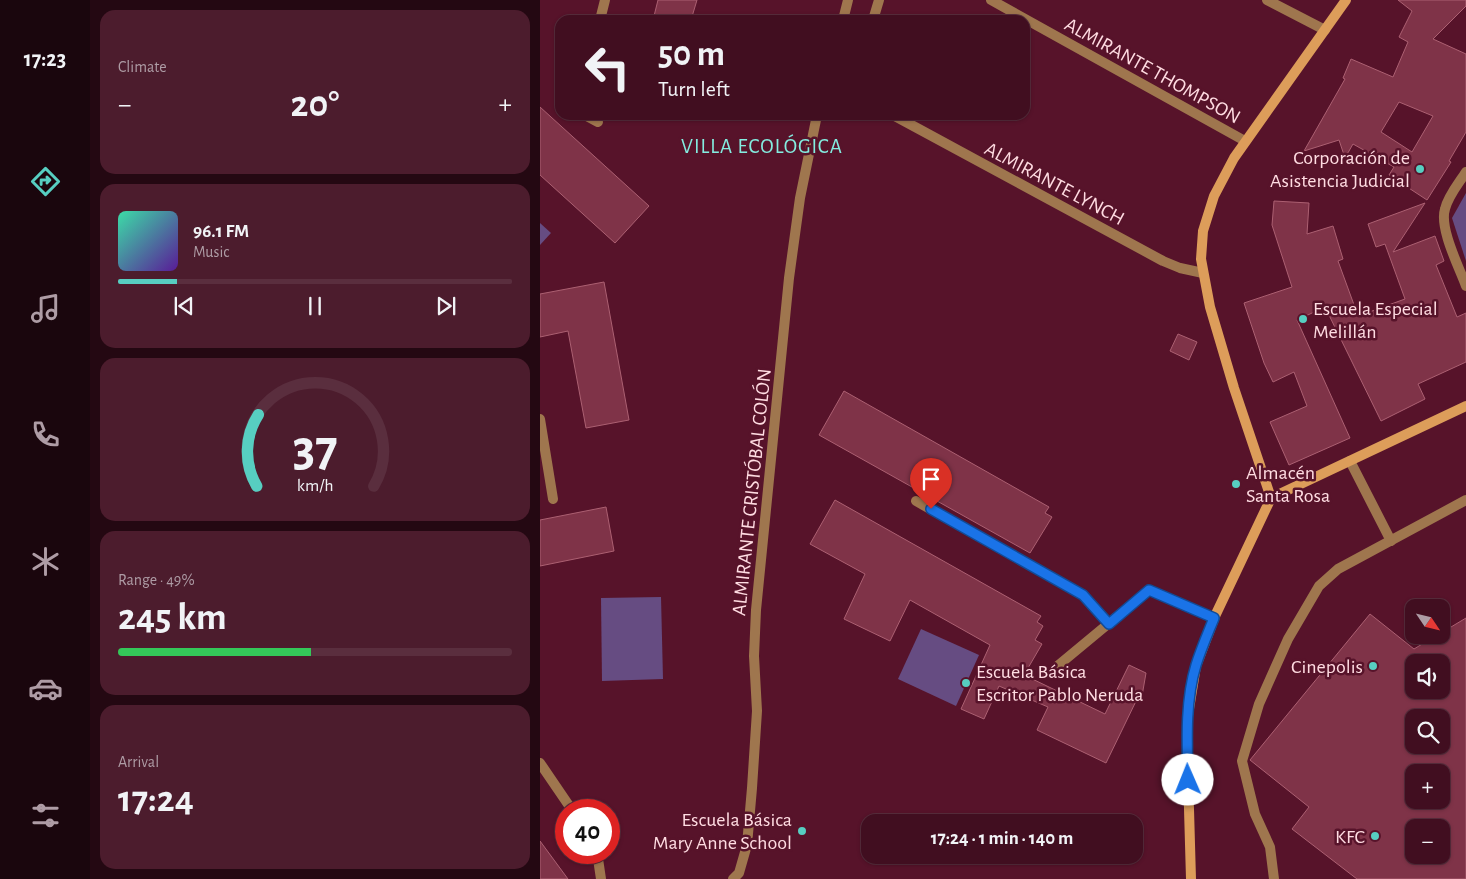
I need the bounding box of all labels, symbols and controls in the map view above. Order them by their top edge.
street label: ALMIRANTE THOMPSON [1061,14,1244,128]
icon: left [575,35,640,100]
text: 50 m [658,37,725,72]
text: 17:23 [24,48,66,70]
text: Climate [118,59,167,75]
text: Turn left [658,78,730,100]
text: 20° [291,86,339,124]
text: − [118,91,131,119]
text: + [499,91,512,119]
district label: VILLA ECOLÓGICA [681,134,843,157]
street label: ALMIRANTE LYNCH [981,139,1128,229]
place label: Corporación de Asistencia Judicial [1270,148,1410,191]
marker: Corporación de Asistencia Judicial [1414,163,1426,175]
icon: directions [28,164,63,199]
text: 96.1 FM [193,222,249,241]
text: Music [193,244,229,260]
icon: music [28,291,63,326]
icon: previous [170,292,198,320]
icon: pause [301,292,329,320]
icon: next [432,292,460,320]
place label: Escuela Especial Melillán [1313,299,1438,342]
marker: Escuela Especial Melillán [1297,313,1309,325]
street label: ALMIRANTE CRISTÓBAL COLÓN [728,367,775,617]
icon: phone [28,417,63,452]
text: 37 [293,423,337,475]
pin [910,458,952,509]
place label: Almacén Santa Rosa [1246,463,1330,506]
icon: arrive [917,465,945,493]
text: km/h [297,477,333,495]
marker: Almacén Santa Rosa [1230,478,1242,490]
icon: climate [28,544,63,579]
text: Range · 49% [118,572,195,588]
text: 245 km [118,599,227,637]
north arrow [1405,599,1450,644]
map controls [1405,599,1450,864]
button: sound [1405,654,1450,699]
place label: Cinepolis [1291,657,1363,677]
marker: Cinepolis [1367,660,1379,672]
place label: Escuela Básica Escritor Pablo Neruda [976,662,1144,705]
icon: car [28,671,63,706]
marker: Escuela Básica Escritor Pablo Neruda [960,677,972,689]
button: search [1405,709,1450,754]
position arrow [1161,753,1213,805]
text: Arrival [118,754,159,770]
button: + [1405,764,1450,809]
text: 17:24 [118,781,194,819]
icon: filters [28,798,63,833]
speed limit sign: 40 [555,799,620,864]
place label: Escuela Básica Mary Anne School [653,810,792,853]
button: − [1405,819,1450,864]
marker: Escuela Básica Mary Anne School [796,825,808,837]
place label: KFC [1335,827,1365,847]
text: 17:24 · 1 min · 140 m [931,829,1073,848]
marker: KFC [1369,830,1381,842]

